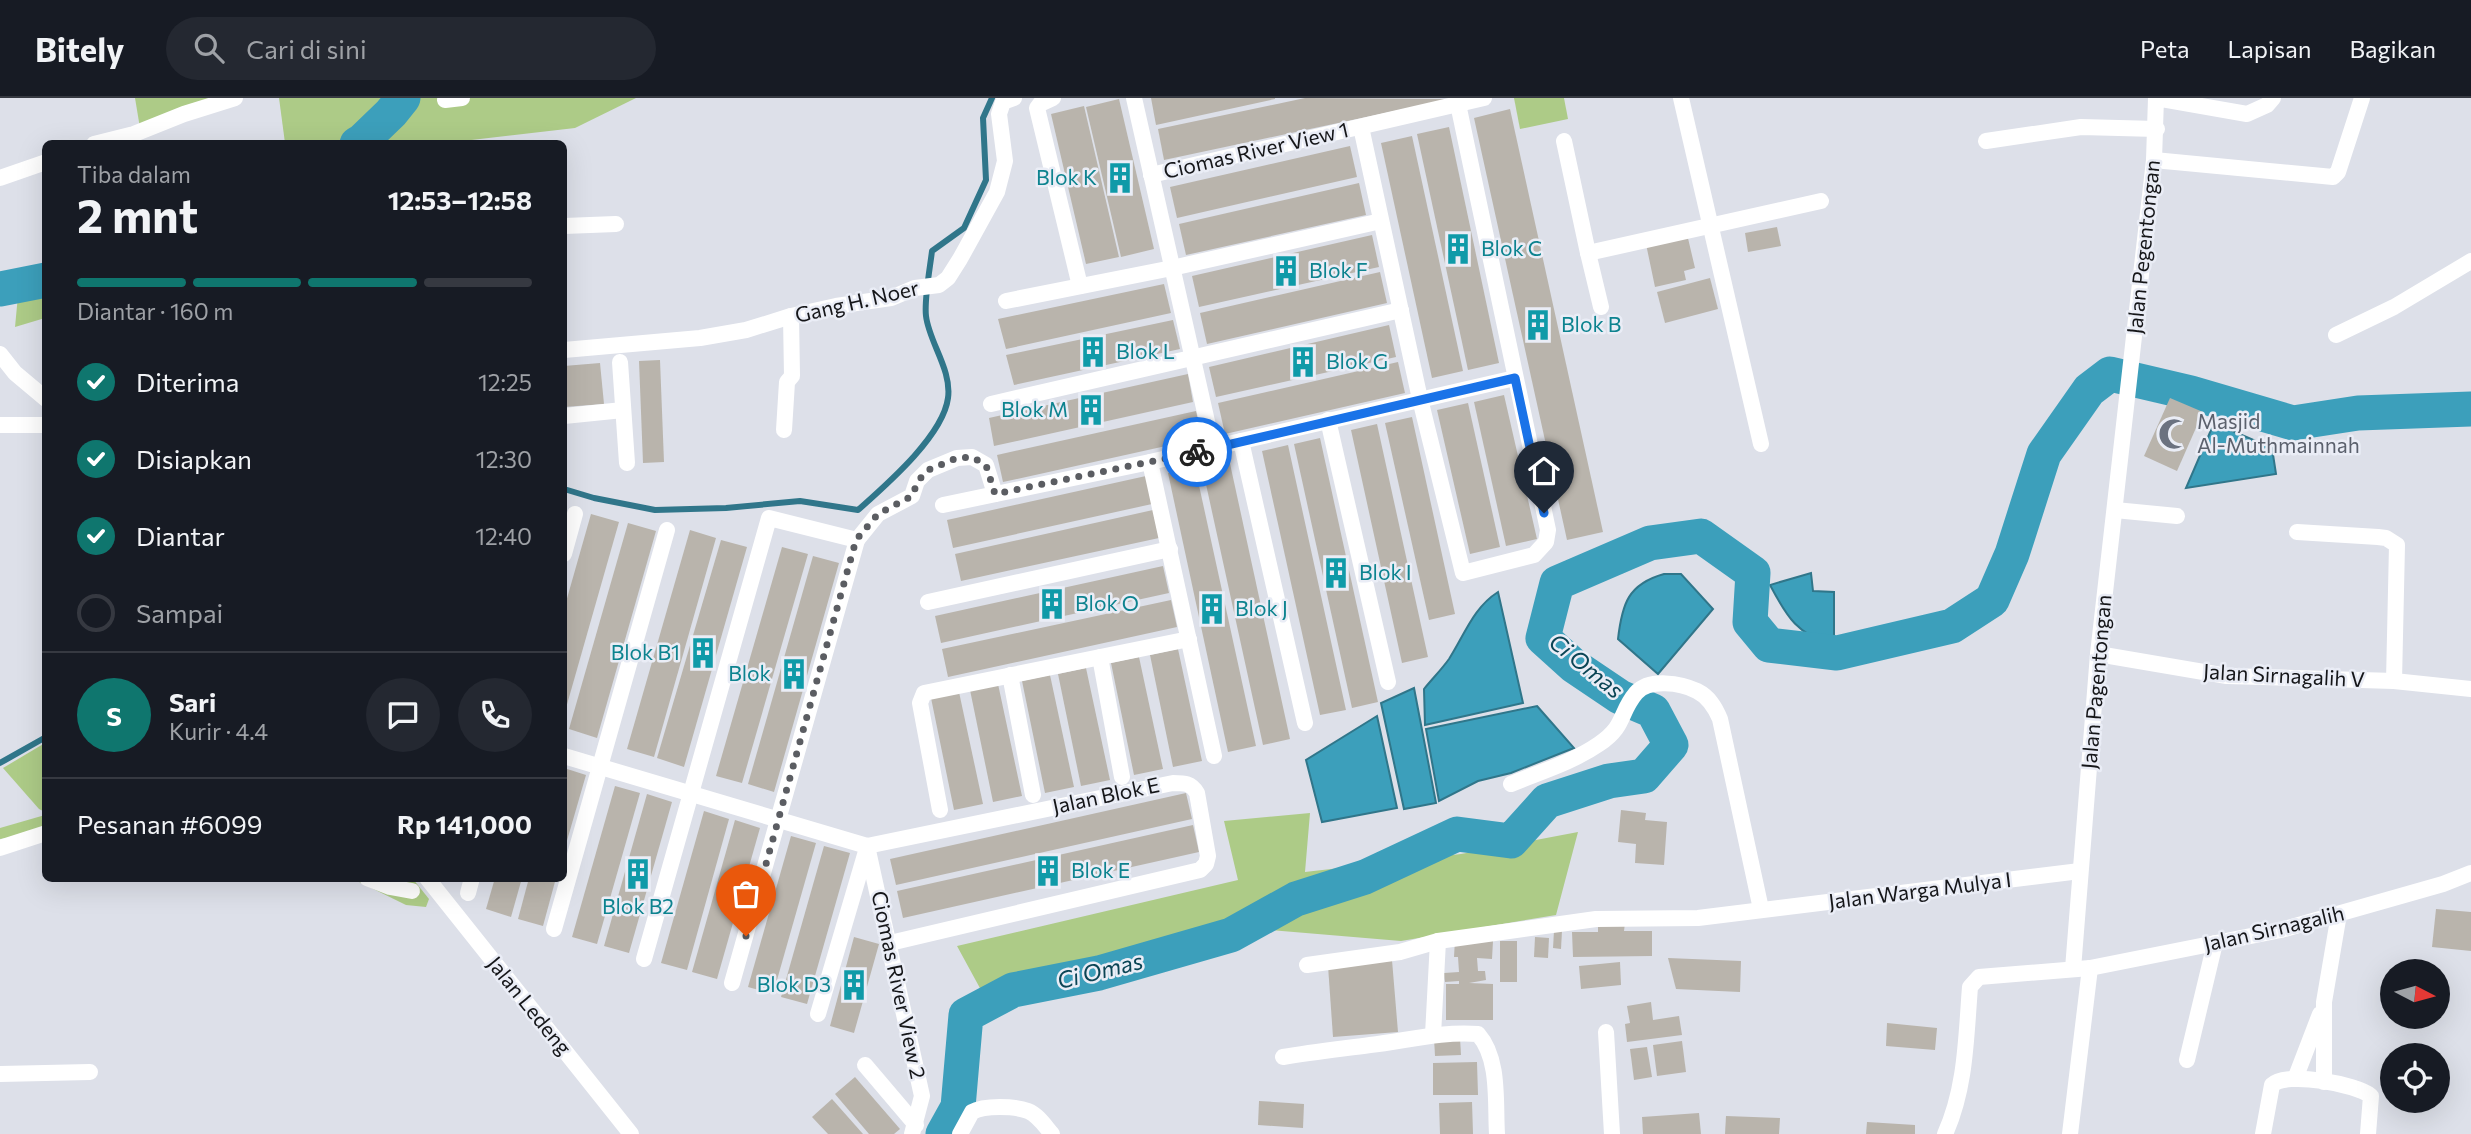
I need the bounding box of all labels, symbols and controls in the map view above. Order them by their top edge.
search box [166,17,656,80]
text: Bitely [35,28,124,69]
icon: search [190,29,228,67]
text: Cari di sini [246,33,367,64]
text: Peta [2140,34,2190,63]
text: Lapisan [2228,34,2311,63]
text: Bagikan [2349,34,2436,63]
street label: Ciomas River View 1 [1161,116,1351,183]
street label: Jalan Pegentongan [2121,159,2164,335]
text: Tiba dalam [77,160,191,188]
building icon: Blok K [1103,161,1137,195]
place label: Blok K [1036,164,1097,189]
text: 12:53–12:58 [388,184,532,215]
text: 2 mnt [77,186,198,242]
building icon: Blok C [1441,232,1475,266]
place label: Blok C [1481,235,1542,260]
building icon: Blok F [1269,254,1303,288]
place label: Blok F [1309,257,1368,282]
street label: Gang H. Noer [792,274,921,327]
text: Diantar · 160 m [77,297,233,325]
building icon: Blok B [1521,308,1555,342]
place label: Blok B [1561,311,1621,336]
building icon: Blok L [1076,335,1110,369]
place label: Blok L [1116,338,1175,363]
building icon: Blok G [1286,345,1320,379]
place label: Blok G [1326,348,1388,373]
icon: check [77,363,115,401]
text: Diterima [136,366,239,397]
text: 12:25 [478,368,532,396]
building icon: Blok M [1074,393,1108,427]
place label: Blok M [1001,396,1068,421]
place label: Masjid Al-Muthmainnah [2197,408,2360,457]
courier [1162,417,1232,487]
mosque icon: Masjid Al-Muthmainnah [2157,417,2191,451]
icon: bike [1178,433,1216,471]
icon: check [77,440,115,478]
pin [1514,441,1574,513]
text: Disiapkan [136,443,252,474]
text: 12:30 [476,445,532,473]
icon: home [1525,452,1563,490]
icon: check [77,517,115,555]
text: Diantar [136,520,225,551]
text: 12:40 [475,522,532,550]
building icon: Blok I [1319,556,1353,590]
place label: Blok I [1359,559,1412,584]
building icon: Blok O [1035,587,1069,621]
place label: Blok O [1075,590,1139,615]
building icon: Blok J [1195,592,1229,626]
street label: Jalan Pagentongan [2075,594,2116,770]
place label: Blok J [1235,595,1288,620]
text: Sampai [136,597,223,628]
water label: Ci Omas [1544,627,1629,704]
building icon: Blok B1 [686,636,720,670]
place label: Blok B1 [611,639,680,664]
building icon: Blok [777,657,811,691]
street label: Jalan Sirnagalih V [2203,658,2366,691]
place label: Blok [728,660,771,685]
button: chat [366,678,440,752]
button: phone [458,678,532,752]
text: Sari [169,686,216,717]
text: S [106,700,122,731]
text: Kurir · 4.4 [169,717,268,745]
street label: Jalan Blok E [1050,771,1161,818]
text: Pesanan #6099 [77,808,262,839]
text: Rp 141,000 [397,808,532,839]
building icon: Blok E [1031,854,1065,888]
building icon: Blok B2 [621,857,655,891]
place label: Blok E [1071,857,1130,882]
pin [716,864,776,936]
street label: Jalan Warga Mulya I [1827,866,2013,913]
icon: bag [727,875,765,913]
street label: Ciomas River View 2 [867,888,932,1081]
place label: Blok B2 [602,893,674,918]
street label: Jalan Sirnagalih [2201,899,2346,956]
water label: Ci Omas [1054,946,1146,994]
street label: Jalan Ledeng [483,951,577,1059]
north arrow [2380,959,2450,1029]
map controls [2380,959,2450,1113]
building icon: Blok D3 [837,968,871,1002]
place label: Blok D3 [757,971,831,996]
button: locate [2380,1043,2450,1113]

